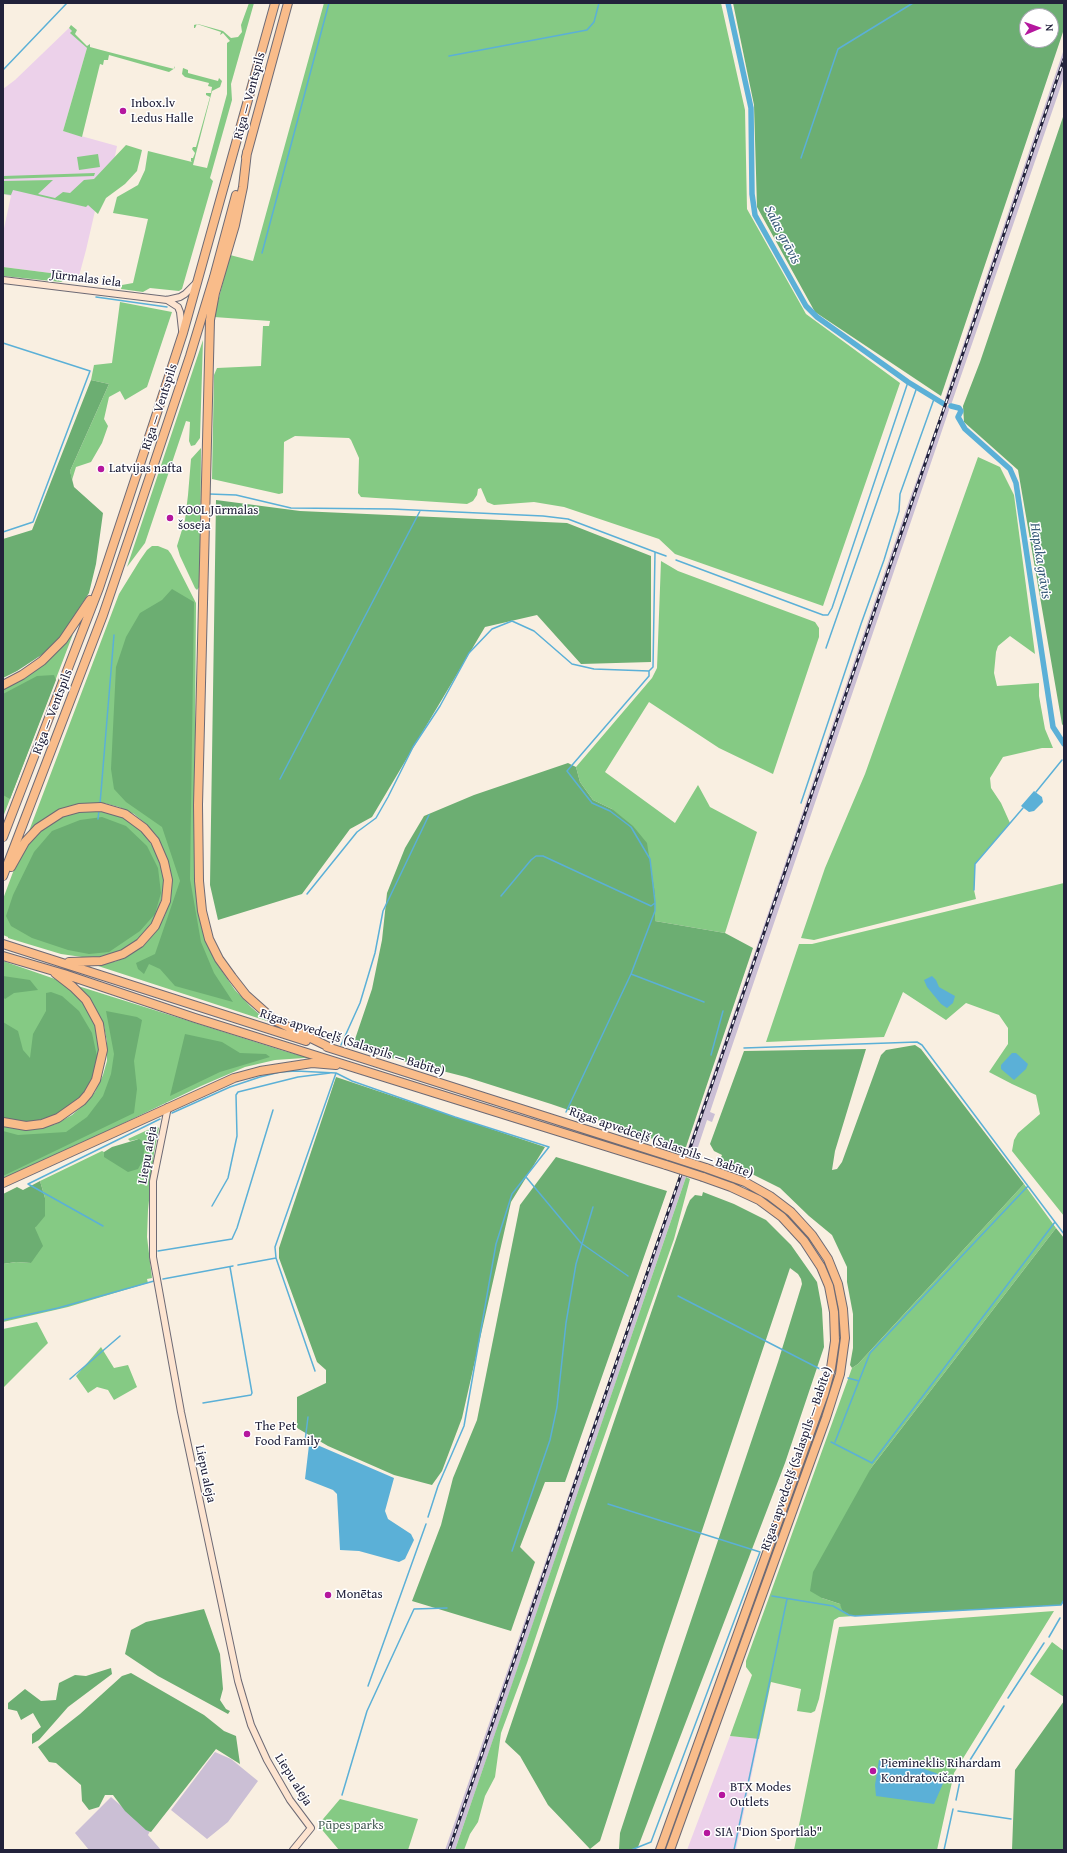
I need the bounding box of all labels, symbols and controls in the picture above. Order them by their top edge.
north arrow [1019,8,1059,48]
text: N [1042,24,1058,32]
street label: Rīga — Ventspils [231,51,269,141]
place label: Inbox.lv Ledus Halle [131,96,194,127]
marker: Inbox.lv Ledus Halle [118,106,128,116]
water label: Salas grāvis [760,203,804,267]
street label: Jūrmalas iela [50,267,122,291]
street label: Rīga — Ventspils [139,362,181,452]
place label: Latvijas nafta [109,461,182,477]
marker: Latvijas nafta [96,464,106,474]
place label: KOOL Jūrmalas šoseja [178,503,259,534]
marker: KOOL Jūrmalas šoseja [165,513,175,523]
water label: Hapaka grāvis [1026,522,1054,600]
street label: Rīga — Ventspils [30,667,76,757]
street label: Rīgas apvedceļš (Salaspils — Babīte) [258,1006,446,1080]
street label: Rīgas apvedceļš (Salaspils — Babīte) [567,1104,755,1182]
street label: Liepu aleja [135,1125,161,1185]
street label: Rīgas apvedceļš (Salaspils — Babīte) [758,1365,836,1553]
place label: The Pet Food Family [255,1419,320,1450]
marker: The Pet Food Family [242,1429,252,1439]
street label: Liepu aleja [191,1444,219,1504]
place label: Monētas [336,1587,383,1603]
marker: Monētas [323,1590,333,1600]
street label: Liepu aleja [271,1751,315,1809]
place label: Piemineklis Rihardam Kondratovičam [881,1756,1001,1787]
marker: Piemineklis Rihardam Kondratovičam [868,1766,878,1776]
place label: BTX Modes Outlets [730,1780,791,1811]
marker: BTX Modes Outlets [717,1790,727,1800]
park label: Pūpes parks [318,1818,384,1834]
place label: SIA "Dion Sportlab" [715,1825,822,1841]
marker: SIA "Dion Sportlab" [702,1828,712,1838]

